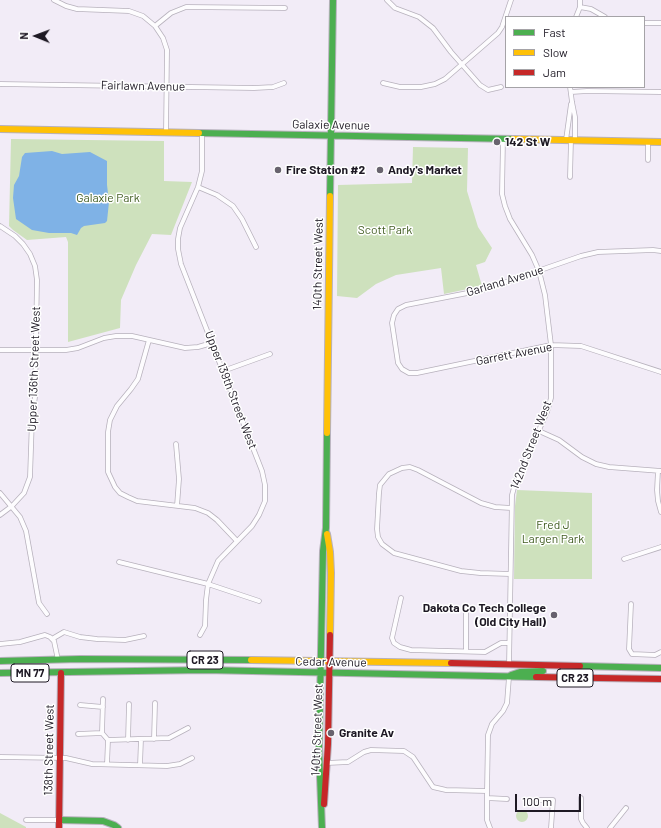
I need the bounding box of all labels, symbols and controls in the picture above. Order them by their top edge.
north arrow [16,16,56,56]
legend [505,16,645,88]
text: Fast [543,25,566,39]
text: N [17,32,30,40]
text: Slow [543,45,568,59]
text: Jam [543,65,566,79]
street label: Fairlawn Avenue [101,78,185,94]
street label: Galaxie Avenue [292,117,370,133]
place label: 142 St W [505,135,550,149]
marker: 142 St W [492,137,502,147]
place label: Fire Station #2 [286,163,365,177]
place label: Andy's Market [388,163,462,177]
marker: Fire Station #2 [273,165,283,175]
marker: Andy's Market [375,165,385,175]
park label: Galaxie Park [76,191,140,205]
street label: 140th Street West [310,218,326,310]
park label: Scott Park [358,223,412,237]
street label: Garland Avenue [465,262,545,300]
street label: Upper 136th Street West [25,306,43,432]
street label: Upper 139th Street West [202,329,260,451]
street label: Garrett Avenue [475,340,553,368]
street label: 142nd Street West [507,398,555,492]
park label: Fred J Largen Park [522,518,584,546]
place label: Dakota Co Tech College (Old City Hall) [423,601,546,629]
marker: Dakota Co Tech College (Old City Hall) [549,610,559,620]
road number: CR 23 [187,651,223,669]
street label: Cedar Avenue [295,654,367,670]
road number: MN 77 [11,664,49,682]
road number: CR 23 [557,669,593,687]
street label: 140th Street West [308,684,326,776]
street label: 138th Street West [41,704,57,796]
place label: Granite Av [339,726,394,740]
marker: Granite Av [326,728,336,738]
scale bar [517,786,583,812]
text: 100 m [522,794,552,808]

